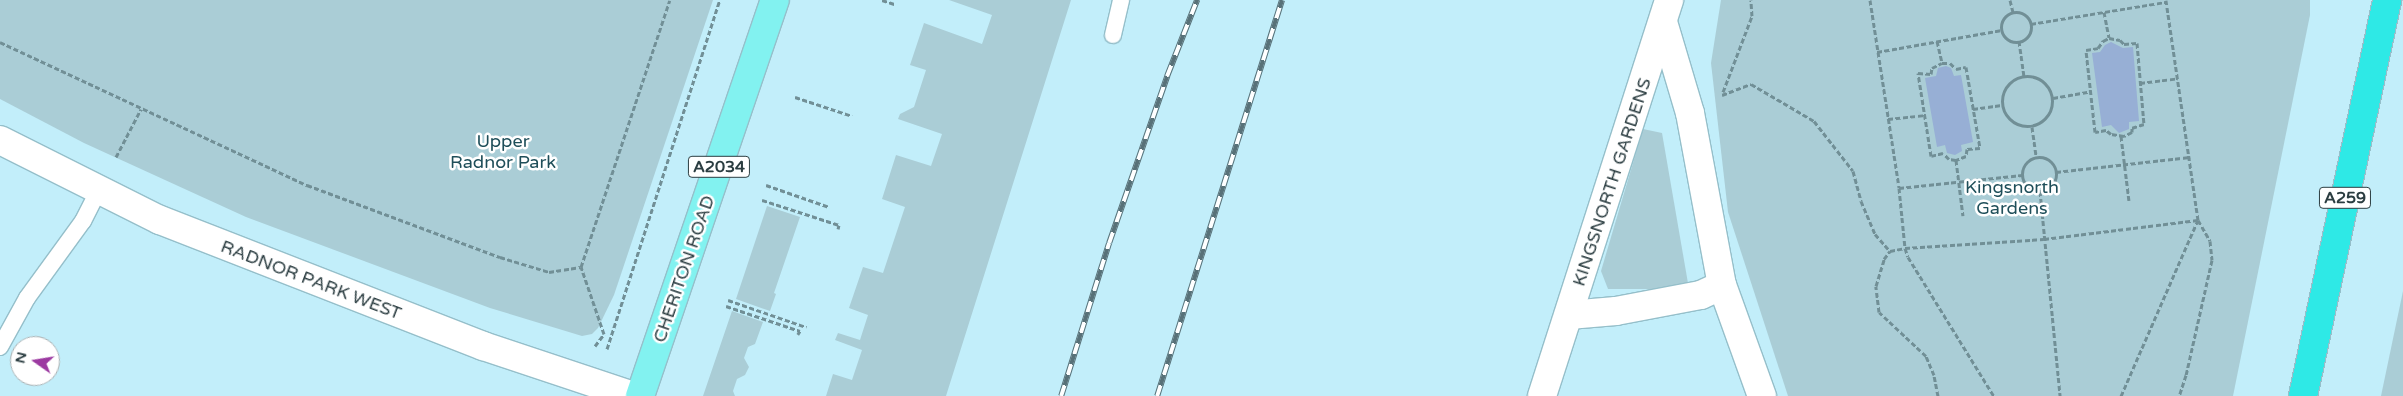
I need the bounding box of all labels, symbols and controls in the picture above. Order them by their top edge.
street label: KINGSNORTH GARDENS [1568,75,1656,289]
park label: Upper Radnor Park [450,131,556,173]
road number: A2034 [688,154,750,180]
park label: Kingsnorth Gardens [1965,177,2059,220]
road number: A259 [2319,184,2371,212]
street label: CHERITON ROAD [649,193,719,345]
street label: RADNOR PARK WEST [218,236,404,324]
north arrow [10,336,60,386]
text: N [11,350,30,365]

